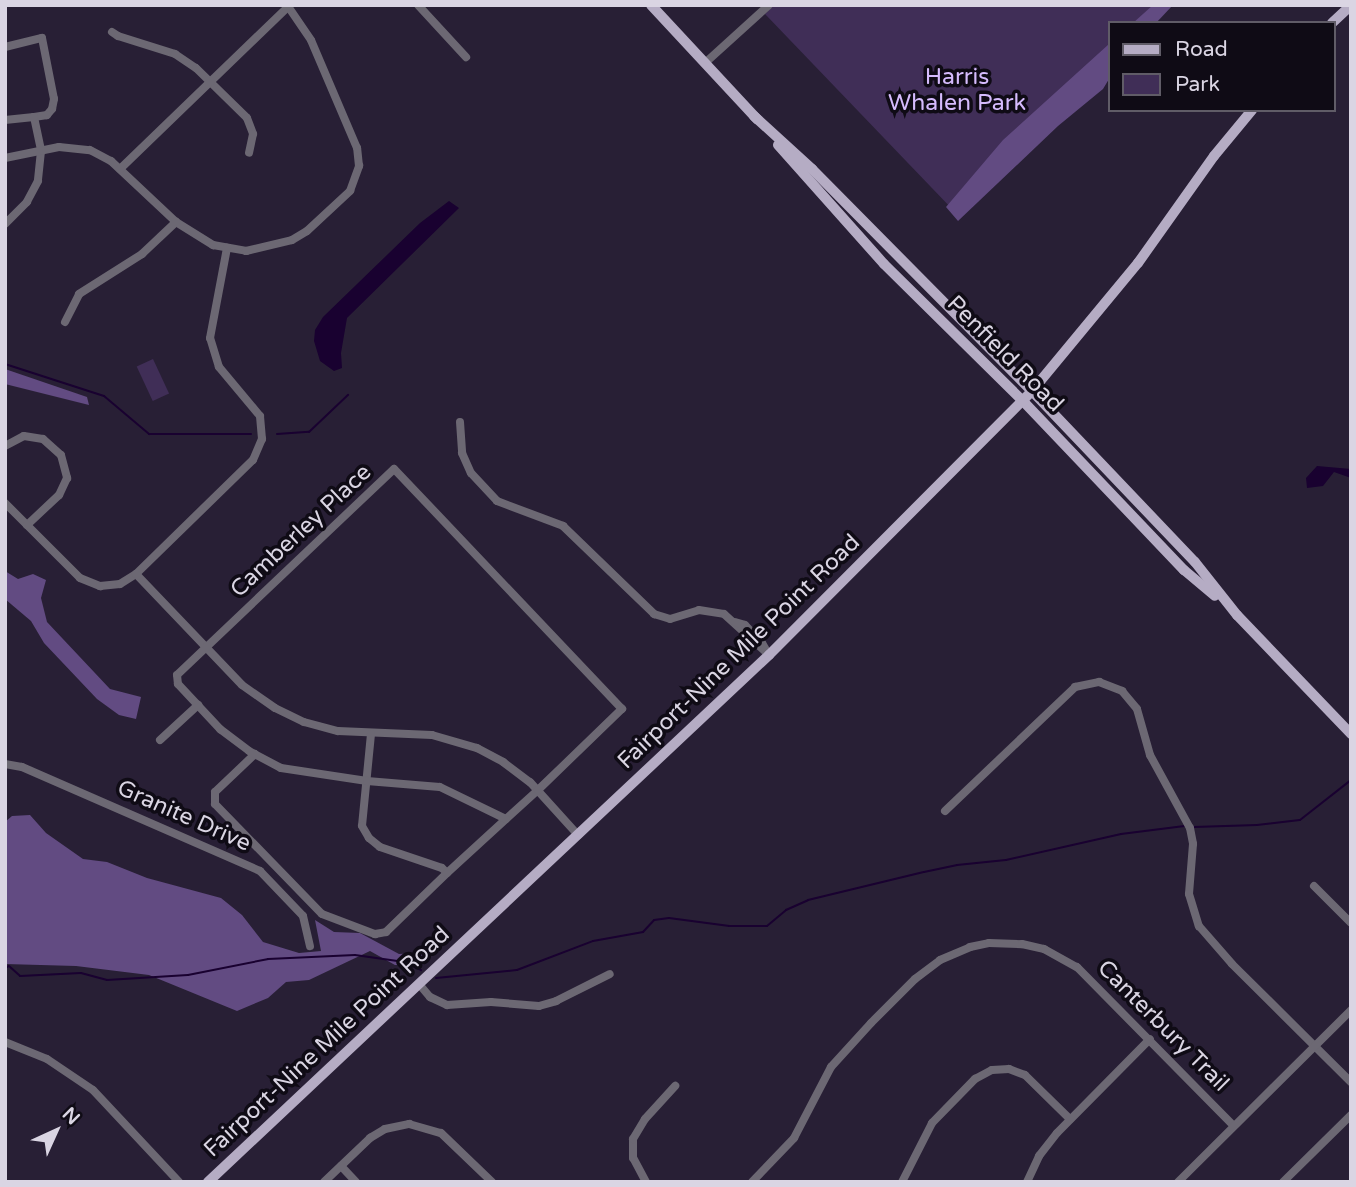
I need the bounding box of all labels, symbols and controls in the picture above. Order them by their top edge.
legend [1108,21,1335,112]
text: Road [1175,37,1228,62]
park label: Harris Whalen Park [888,63,1026,117]
text: Park [1175,72,1220,97]
street label: Penfield Road [941,290,1069,418]
street label: Camberley Place [225,459,377,603]
street label: Fairport-Nine Mile Point Road [612,529,866,775]
street label: Granite Drive [113,774,255,858]
street label: Fairport-Nine Mile Point Road [198,921,456,1163]
street label: Canterbury Trail [1092,955,1234,1097]
north arrow [21,1096,91,1166]
text: N [58,1103,84,1129]

